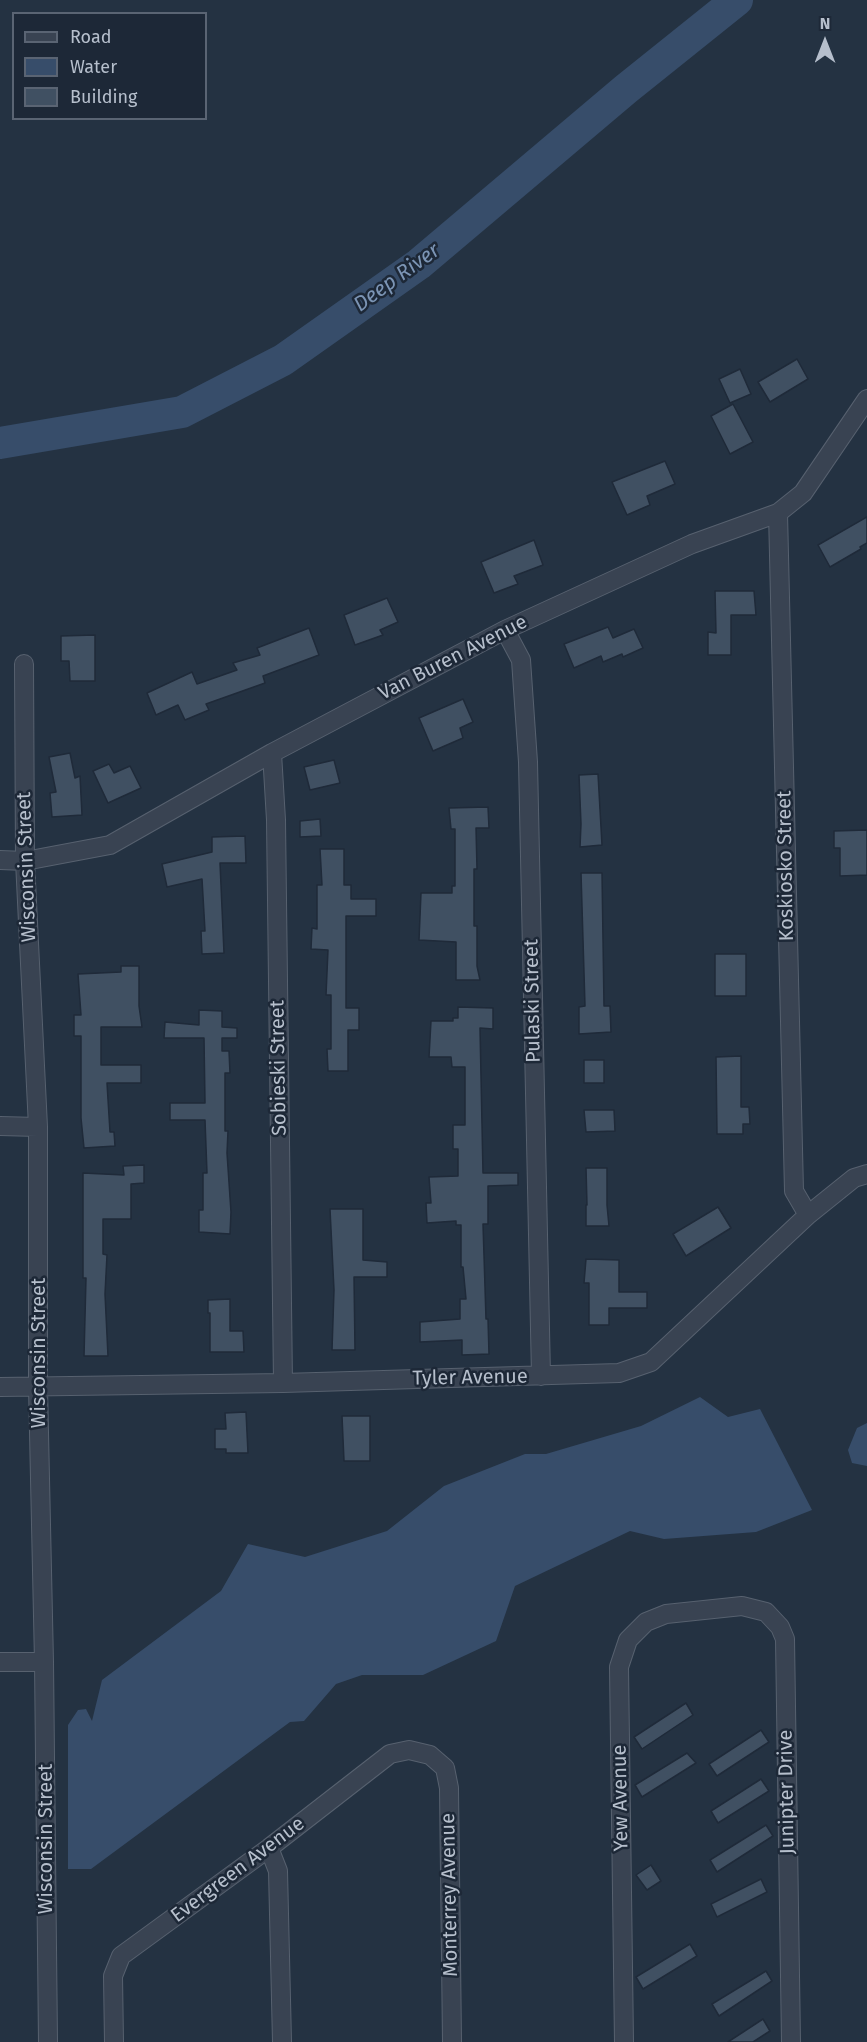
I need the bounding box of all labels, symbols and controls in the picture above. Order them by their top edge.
legend [12,12,207,120]
north arrow [795,12,855,72]
text: N [820,14,830,33]
text: Road [70,26,112,48]
text: Water [70,56,117,78]
text: Building [70,86,137,108]
water label: Deep River [349,238,445,318]
street label: Van Buren Avenue [375,610,531,706]
street label: Koskiosko Street [773,790,799,942]
street label: Wisconsin Street [12,791,42,943]
street label: Pulaski Street [520,939,546,1063]
street label: Sobieski Street [266,1000,292,1136]
street label: Wisconsin Street [27,1278,51,1428]
street label: Tyler Avenue [412,1365,528,1391]
street label: Junipter Drive [774,1729,800,1855]
street label: Yew Avenue [608,1744,634,1852]
street label: Wisconsin Street [34,1764,58,1914]
street label: Evergreen Avenue [166,1812,310,1928]
street label: Monterrey Avenue [437,1813,463,1977]

